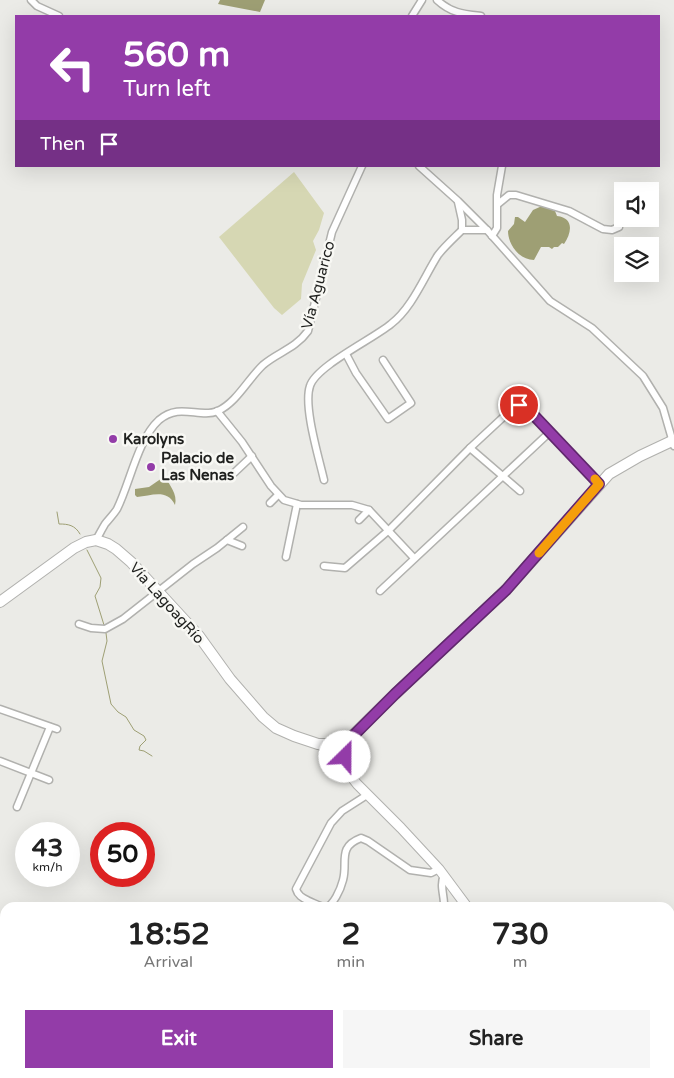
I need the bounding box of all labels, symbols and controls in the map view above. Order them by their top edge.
text: 560 m [123,34,230,76]
icon: left [40,35,105,100]
text: Turn left [123,76,211,102]
icon: arrive [95,130,123,158]
text: Then [40,133,85,155]
map controls [614,182,659,282]
button: sound [614,182,659,227]
button: layers [614,237,659,282]
street label: Vía Aguarico [298,239,338,331]
pin [498,384,540,426]
icon: arrive [505,391,533,419]
place label: Karolyns [123,430,184,449]
marker: Karolyns [107,433,119,445]
place label: Palacio de Las Nenas [161,449,235,484]
marker: Palacio de Las Nenas [145,461,157,473]
street label: Vía LagoagRío [126,559,208,647]
position arrow [318,730,370,782]
speed limit sign: 50 [90,822,155,887]
text: 43 [32,833,63,863]
text: km/h [32,860,63,874]
text: 18:52 [127,916,210,953]
text: 2 [341,916,360,953]
text: 730 [492,916,548,953]
text: Arrival [144,952,193,972]
text: min [337,952,365,972]
text: m [513,952,527,972]
button: Exit [25,1010,333,1068]
button: Share [343,1010,650,1068]

